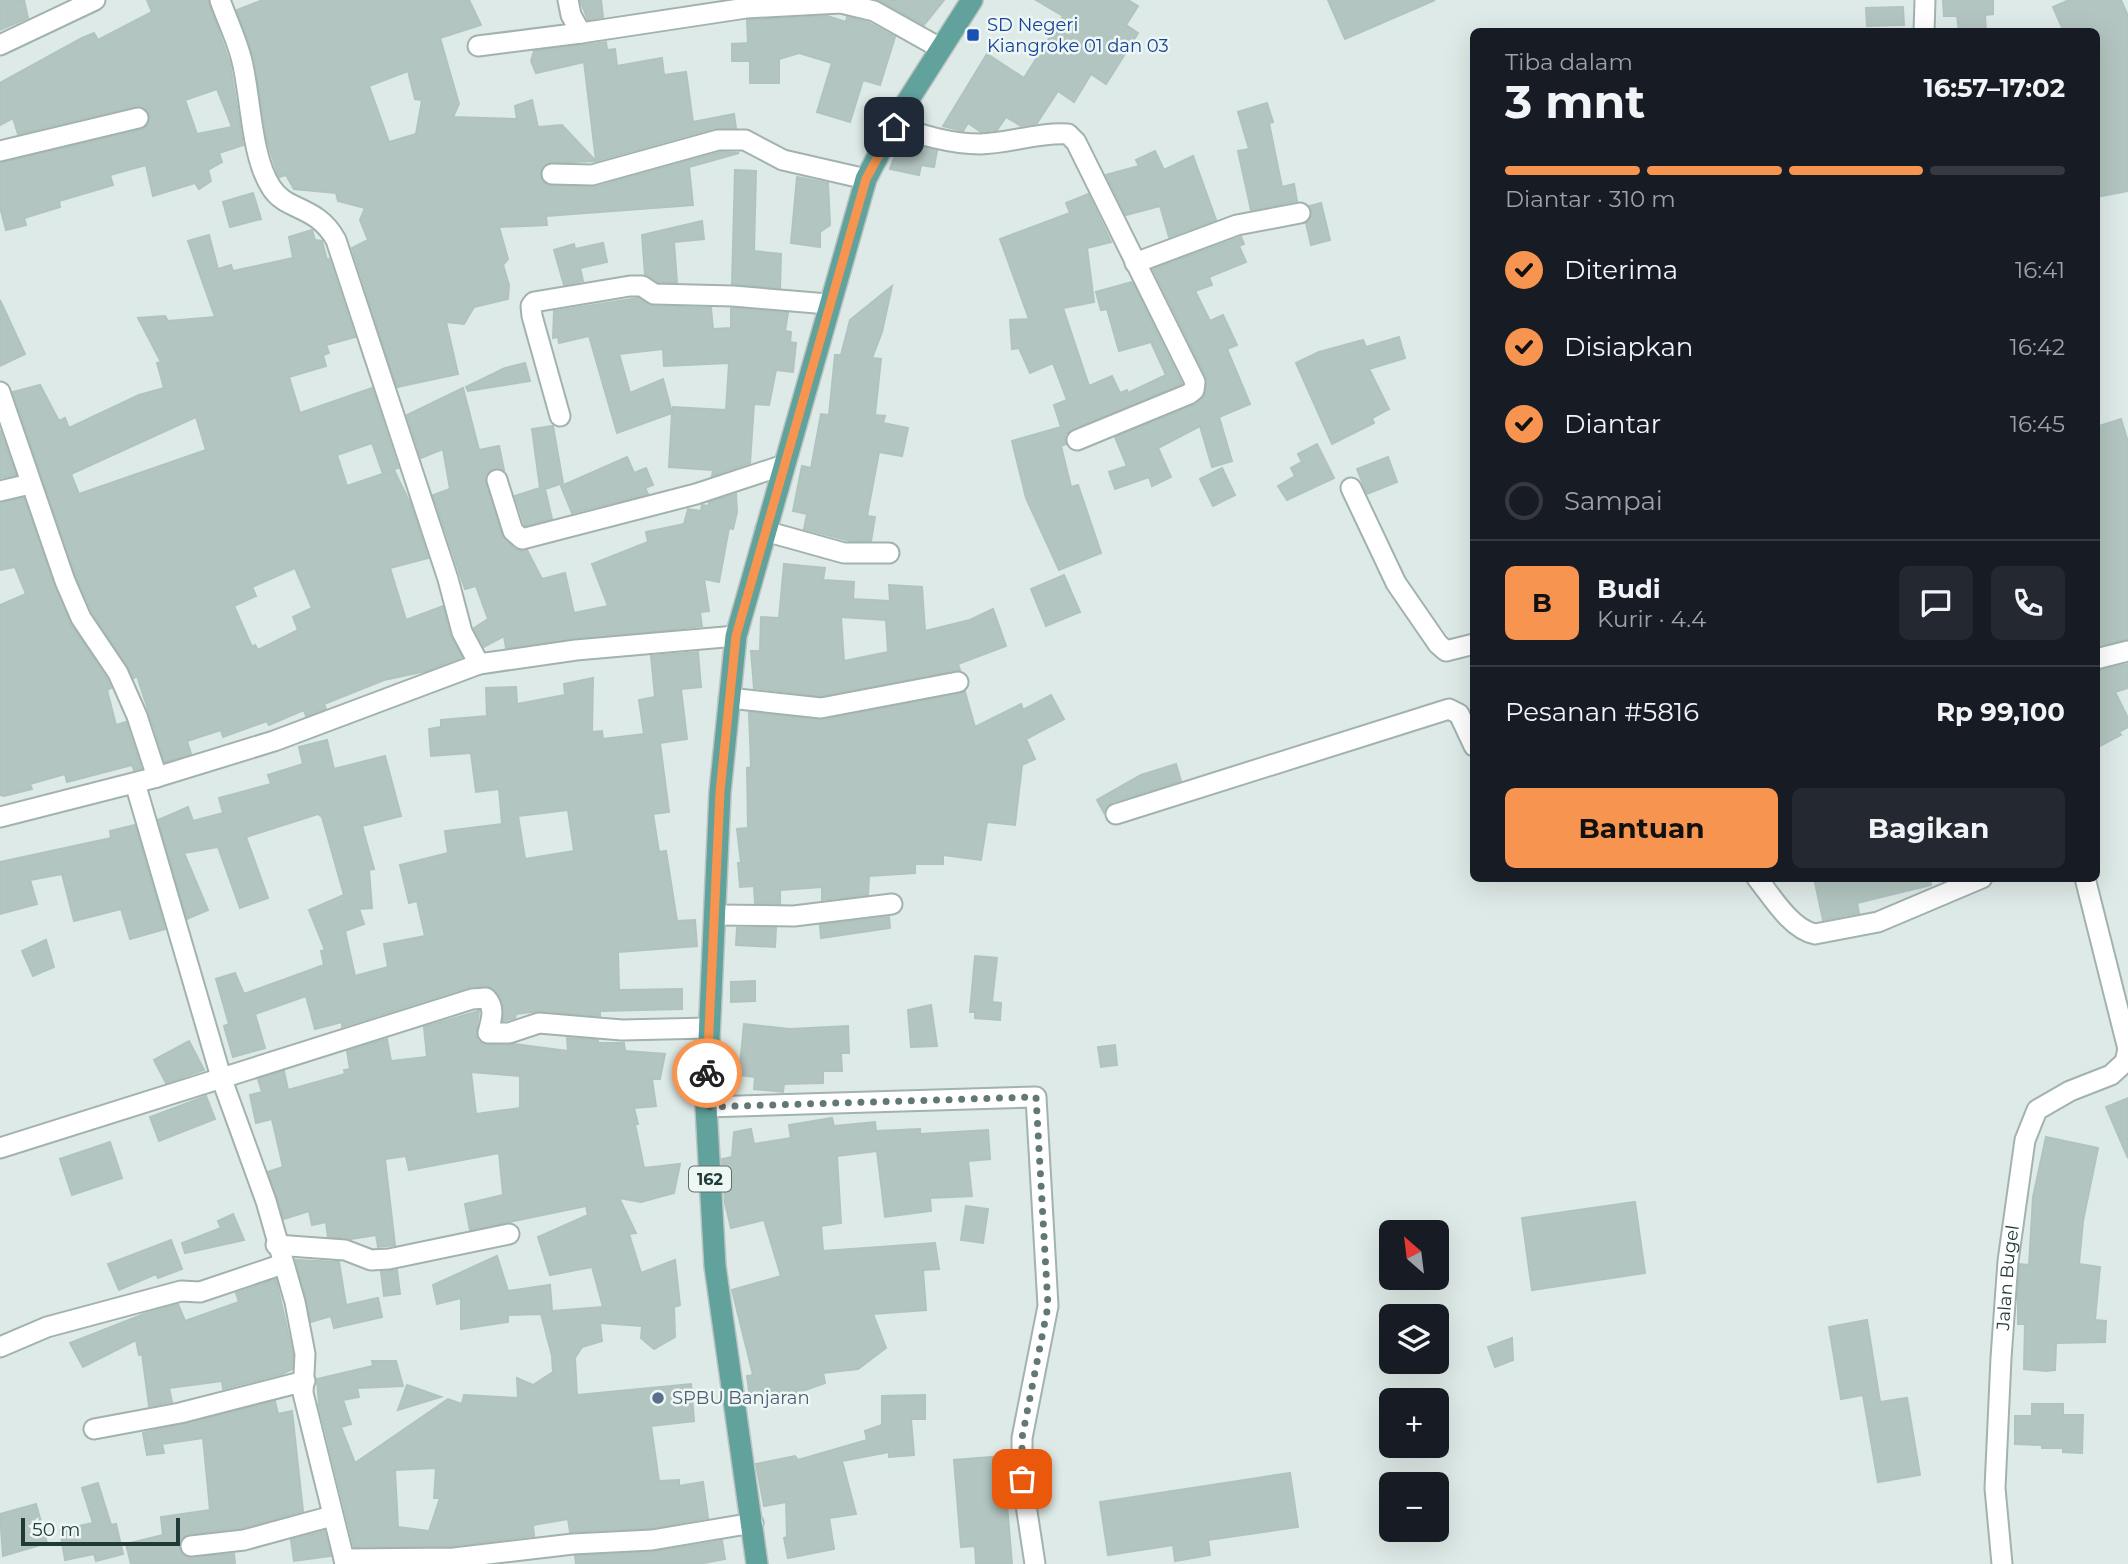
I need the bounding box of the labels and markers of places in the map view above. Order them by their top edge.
place label: SD Negeri Kiangroke 01 dan 03 [987,14,1169,57]
marker: SD Negeri Kiangroke 01 dan 03 [965,27,981,43]
pin [864,97,924,157]
place label: SPBU Banjaran [672,1387,810,1409]
marker: SPBU Banjaran [650,1390,666,1406]
pin [992,1449,1052,1509]

